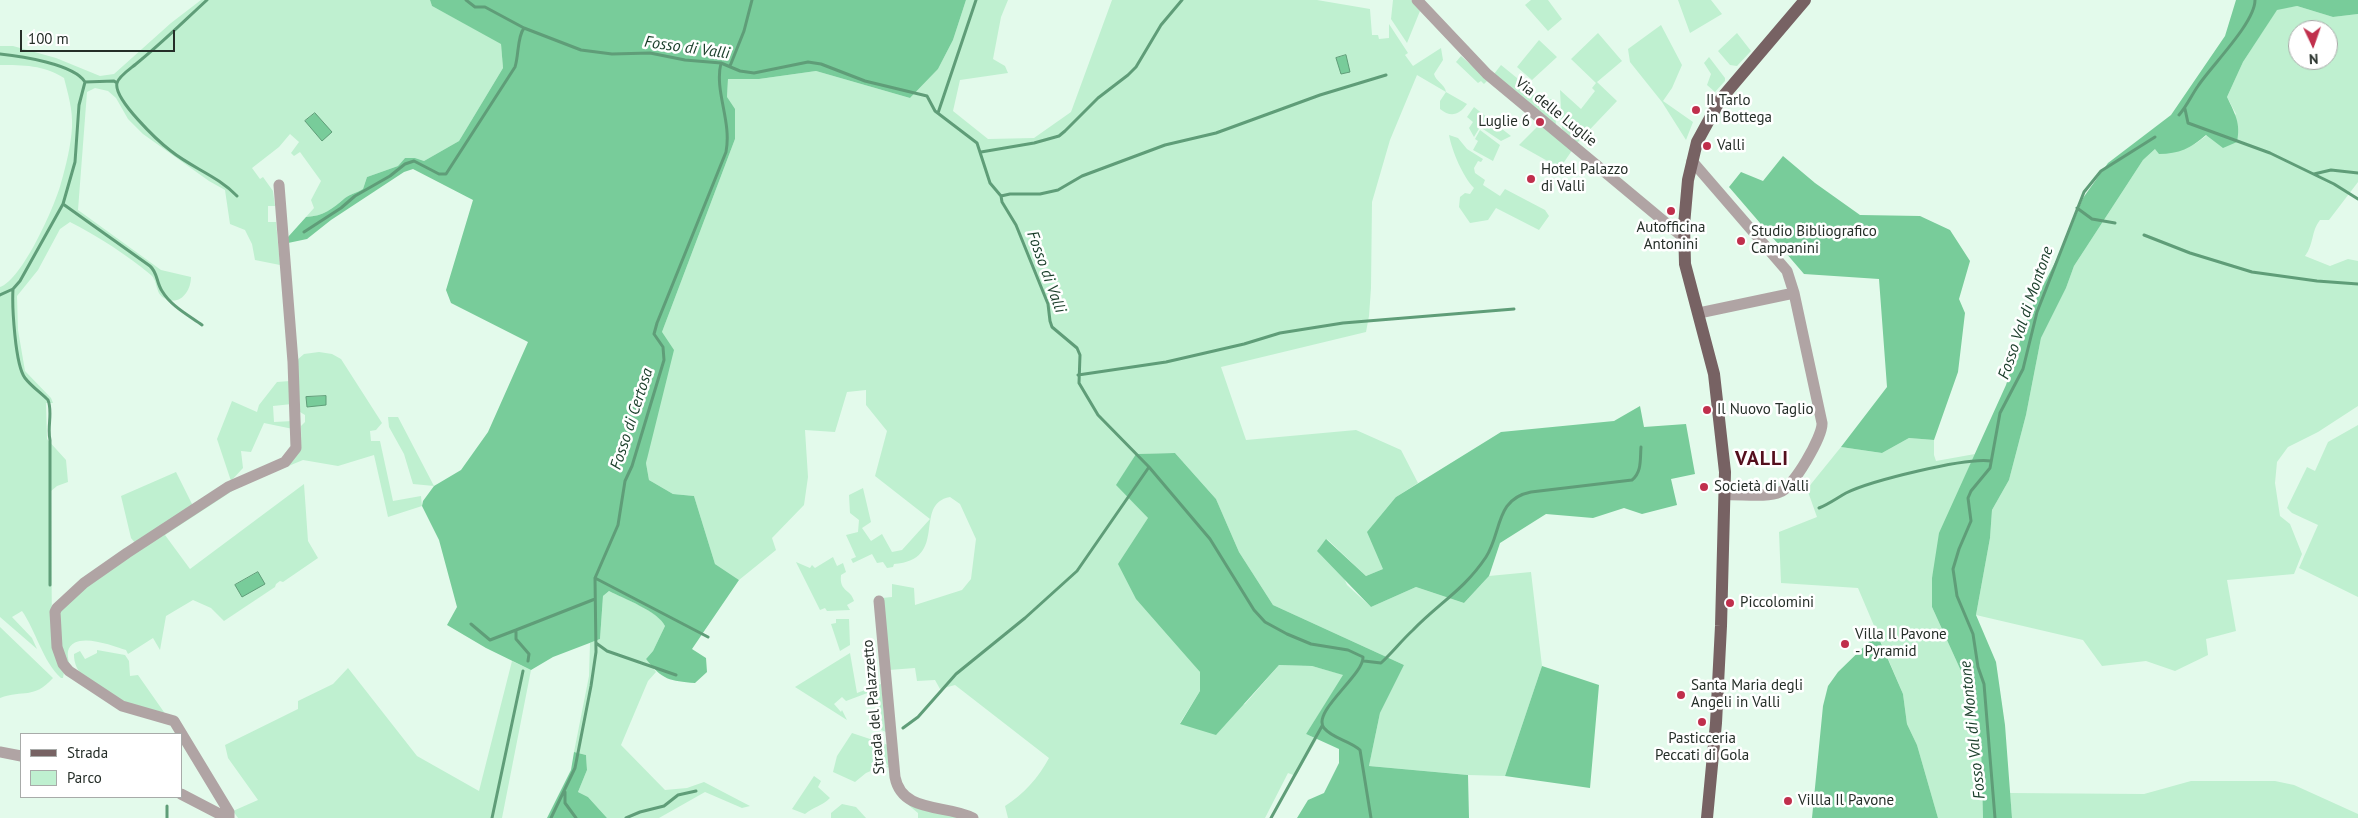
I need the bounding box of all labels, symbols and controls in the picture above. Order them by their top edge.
scale bar [22,20,178,52]
north arrow [2288,20,2338,70]
text: 100 m [28,29,69,48]
water label: Fosso di Valli [643,33,731,63]
text: N [2309,50,2319,68]
street label: Via delle Luglie [1512,74,1600,150]
place label: Il Tarlo in Bottega [1706,92,1772,127]
marker: Il Tarlo in Bottega [1690,104,1702,116]
place label: Luglie 6 [1478,113,1530,131]
marker: Luglie 6 [1534,116,1546,128]
place label: Valli [1717,137,1745,155]
marker: Valli [1701,140,1713,152]
place label: Hotel Palazzo di Valli [1541,161,1628,196]
marker: Hotel Palazzo di Valli [1525,173,1537,185]
marker: Autofficina Antonini [1665,205,1677,217]
place label: Autofficina Antonini [1637,219,1705,254]
place label: Studio Bibliografico Campanini [1751,223,1877,258]
water label: Fosso di Valli [1022,228,1070,316]
marker: Studio Bibliografico Campanini [1735,235,1747,247]
water label: Fosso Val di Montone [1994,244,2058,382]
water label: Fosso di Certosa [607,366,657,472]
place label: Il Nuovo Taglio [1717,401,1814,419]
marker: Il Nuovo Taglio [1701,404,1713,416]
district label: VALLI [1734,447,1790,471]
place label: Società di Valli [1714,478,1809,496]
marker: Società di Valli [1698,481,1710,493]
place label: Piccolomini [1740,594,1814,612]
marker: Piccolomini [1724,597,1736,609]
place label: Villa Il Pavone - Pyramid [1855,626,1947,661]
marker: Villa Il Pavone - Pyramid [1839,638,1851,650]
street label: Strada del Palazzetto [859,639,889,775]
water label: Fosso Val di Montone [1956,660,1990,800]
place label: Santa Maria degli Angeli in Valli [1691,677,1803,712]
marker: Santa Maria degli Angeli in Valli [1675,689,1687,701]
marker: Pasticceria Peccati di Gola [1696,716,1708,728]
place label: Pasticceria Peccati di Gola [1655,730,1749,765]
legend [20,733,182,798]
text: Strada [67,743,108,762]
text: Parco [67,768,102,787]
place label: Villla Il Pavone [1798,792,1894,810]
marker: Villla Il Pavone [1782,795,1794,807]

